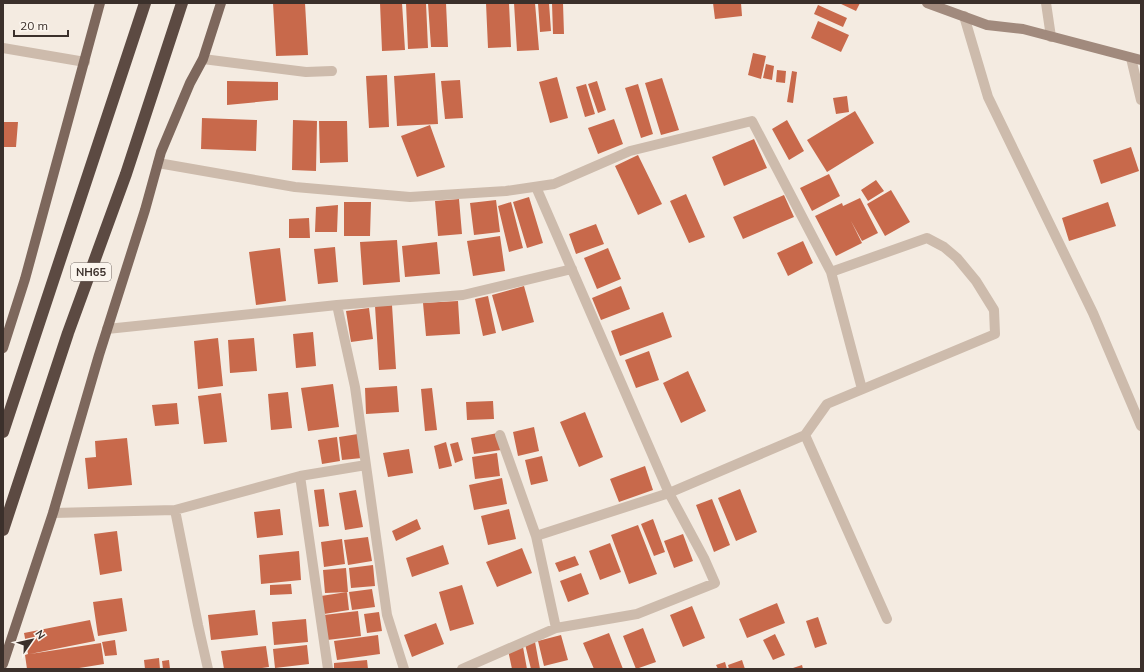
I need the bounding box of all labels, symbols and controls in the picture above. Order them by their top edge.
scale bar [14,12,68,38]
text: 20 m [20,18,48,33]
road number: NH65 [71,263,111,281]
north arrow [12,620,52,660]
text: N [32,627,48,642]

